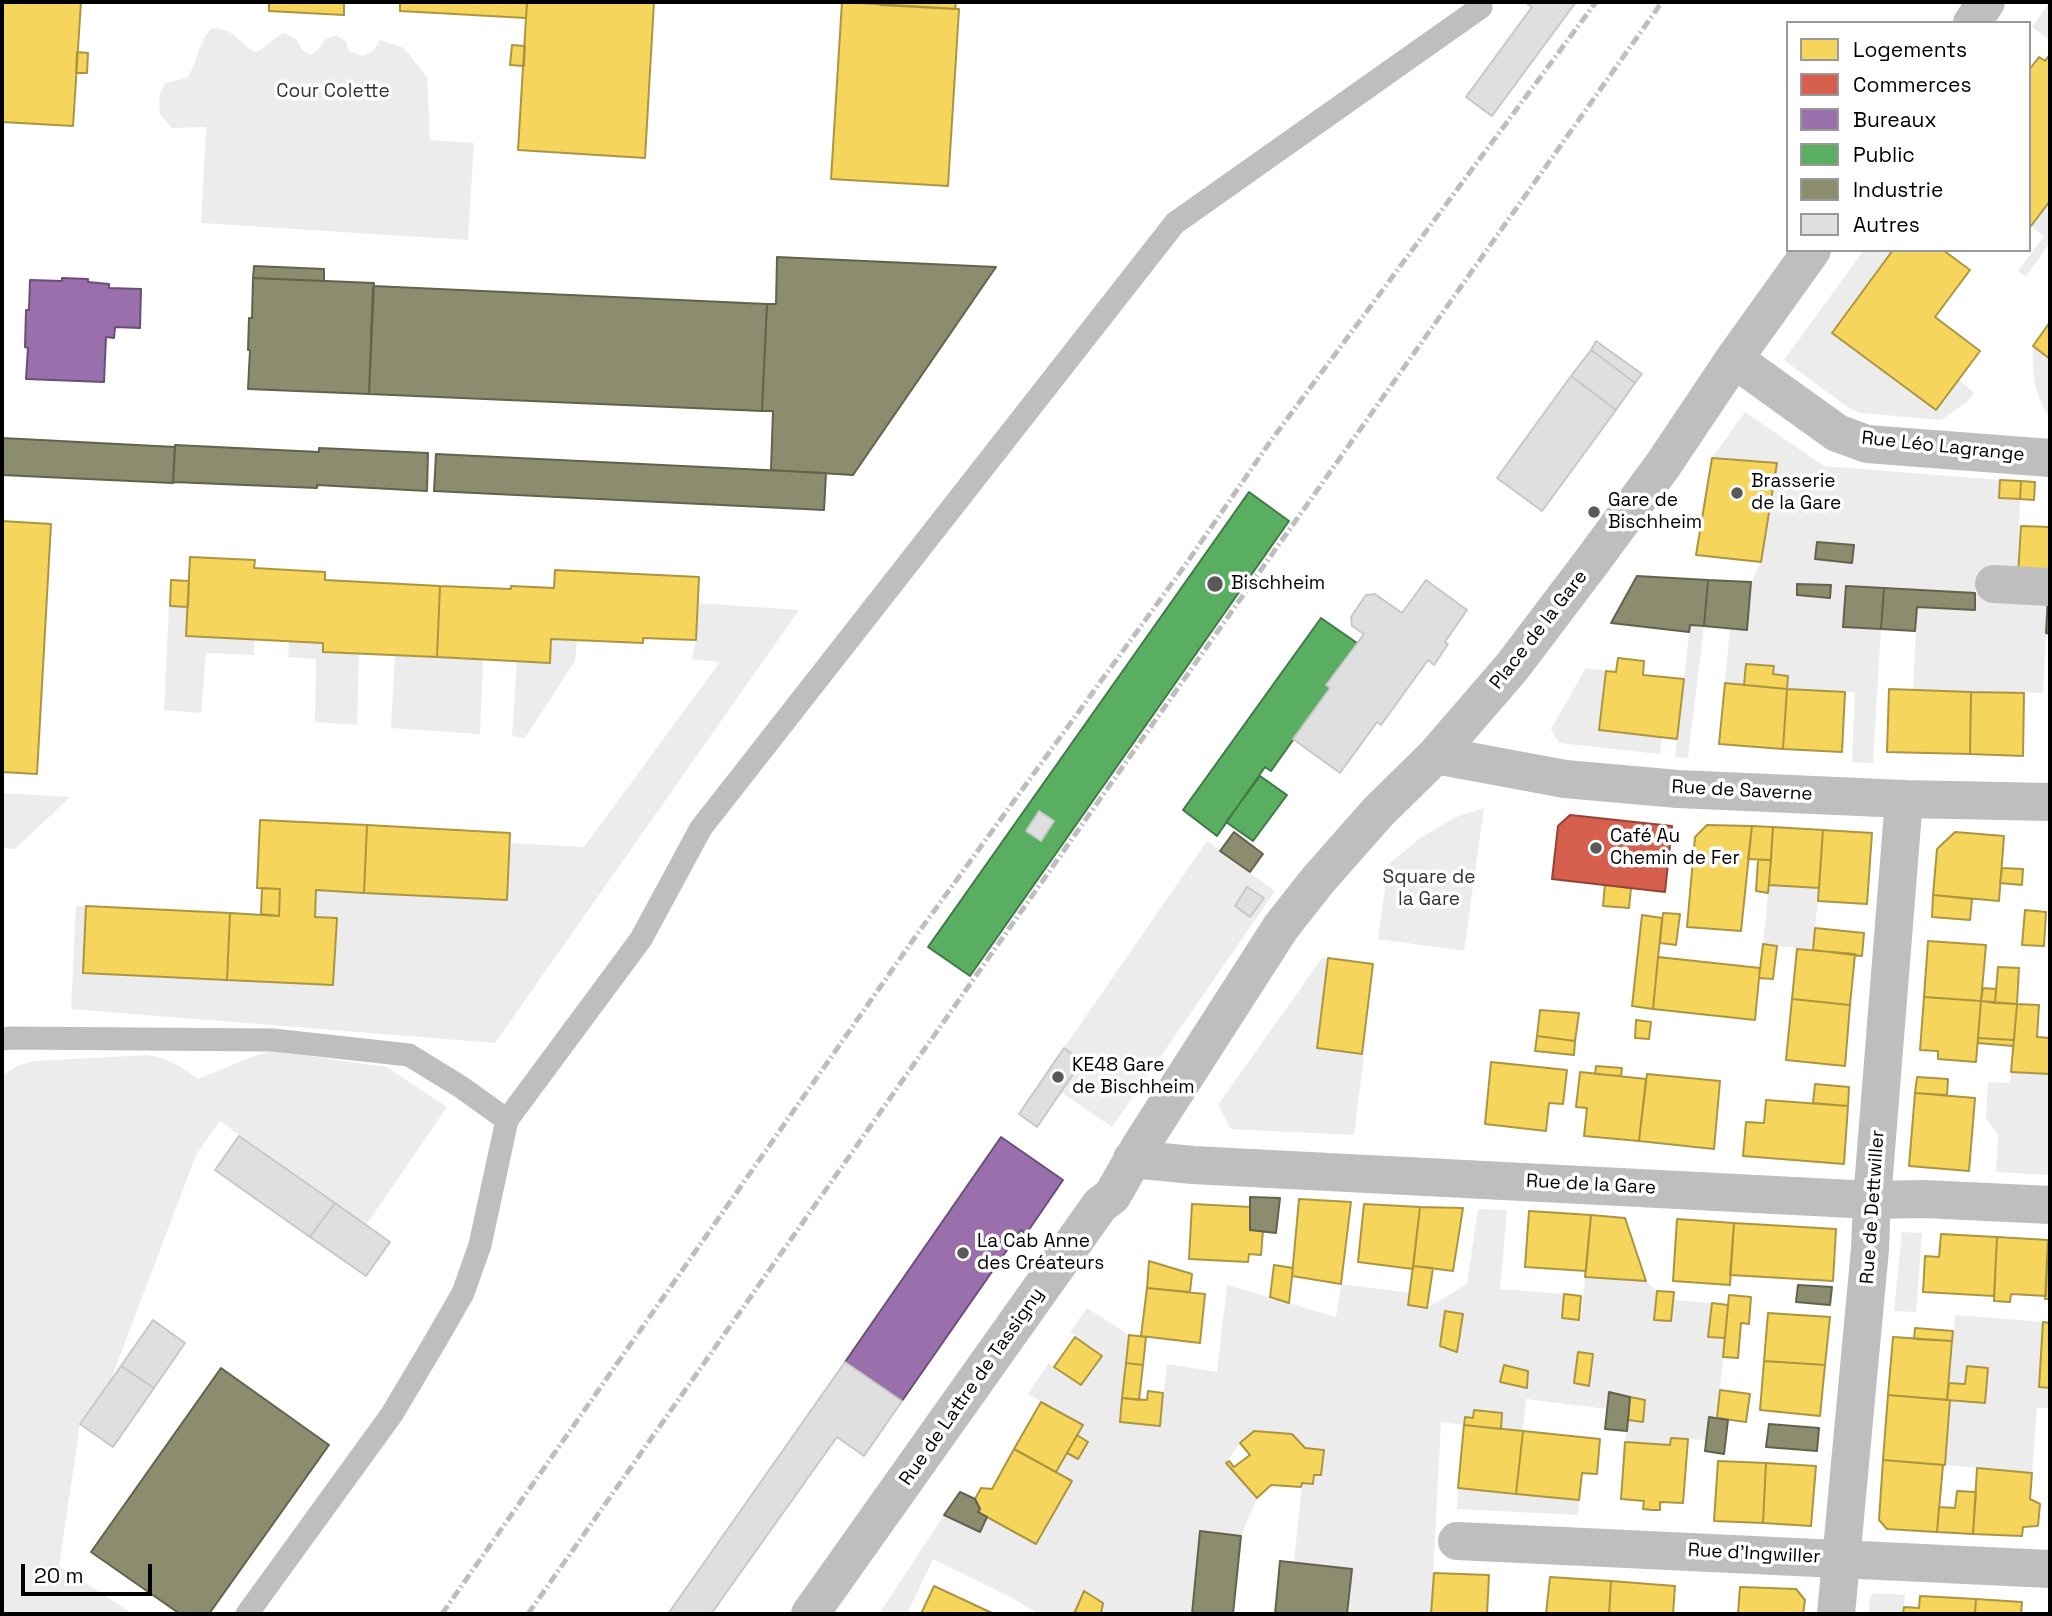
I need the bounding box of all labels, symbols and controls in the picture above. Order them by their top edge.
legend [1786,21,2031,252]
text: Logements [1853,36,1967,63]
text: Commerces [1853,71,1972,98]
park label: Cour Colette [276,81,390,103]
text: Bureaux [1853,106,1937,133]
text: Public [1853,141,1915,168]
text: Industrie [1853,176,1943,203]
text: Autres [1853,211,1920,238]
street label: Rue Léo Lagrange [1860,427,2026,467]
place label: Brasserie de la Gare [1751,471,1841,515]
marker: Brasserie de la Gare [1729,485,1745,501]
place label: Gare de Bischheim [1608,490,1702,534]
marker: Gare de Bischheim [1586,504,1602,520]
street label: Place de la Gare [1486,566,1592,694]
place label: Bischheim [1231,573,1325,595]
marker: Bischheim [1205,574,1225,594]
street label: Rue de Saverne [1671,776,1813,806]
place label: Café Au Chemin de Fer [1610,826,1740,870]
marker: Café Au Chemin de Fer [1588,840,1604,856]
park label: Square de la Gare [1383,867,1475,911]
place label: KE48 Gare de Bischheim [1072,1055,1194,1099]
marker: KE48 Gare de Bischheim [1050,1069,1066,1085]
street label: Rue de Dettwiller [1856,1129,1890,1285]
street label: Rue de la Gare [1525,1170,1657,1200]
place label: La Cab Anne des Créateurs [977,1231,1104,1275]
marker: La Cab Anne des Créateurs [955,1245,971,1261]
street label: Rue de Lattre de Tassigny [895,1284,1049,1490]
street label: Rue d'Ingwiller [1687,1539,1821,1569]
scale bar [24,1550,156,1594]
text: 20 m [34,1562,84,1589]

